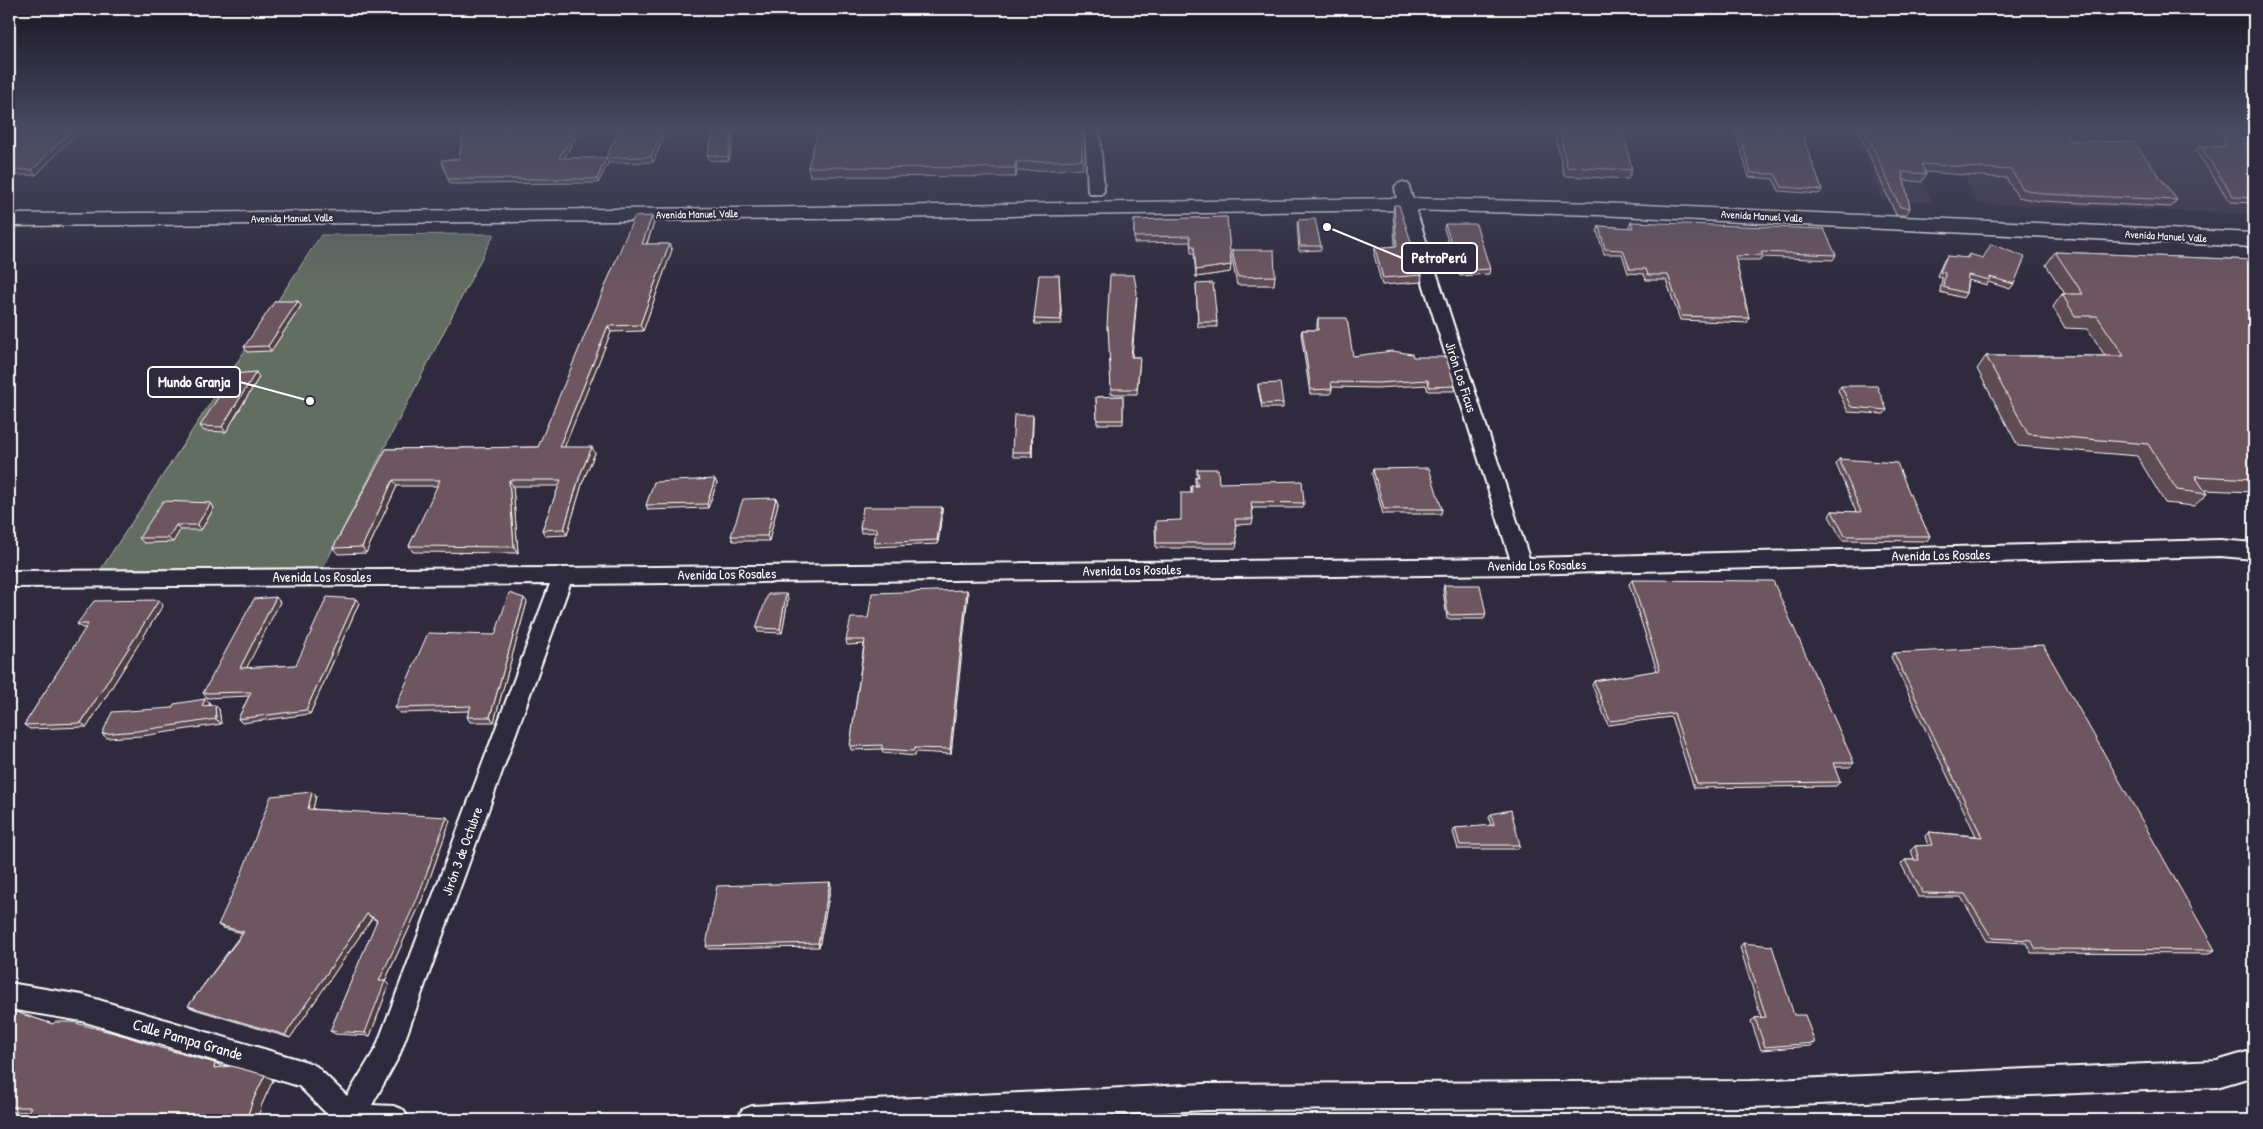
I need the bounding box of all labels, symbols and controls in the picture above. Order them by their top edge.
street label: Avenida Manuel Valle [656,206,739,222]
street label: Avenida Manuel Valle [1720,207,1804,225]
street label: Avenida Manuel Valle [251,210,334,226]
street label: Avenida Manuel Valle [2124,227,2208,245]
callout: PetroPerú [1402,243,1477,273]
text: PetroPerú [1411,247,1468,268]
street label: Jirón Los Ficus [1441,339,1482,415]
callout: Mundo Granja [148,367,240,397]
text: Mundo Granja [158,371,230,392]
street label: Avenida Los Rosales [1891,544,1990,565]
street label: Avenida Los Rosales [1487,554,1586,575]
street label: Avenida Los Rosales [1082,559,1181,580]
street label: Avenida Los Rosales [677,563,776,584]
street label: Avenida Los Rosales [273,567,371,586]
street label: Jirón 3 de Octubre [437,803,487,898]
street label: Calle Pampa Grande [130,1013,246,1065]

